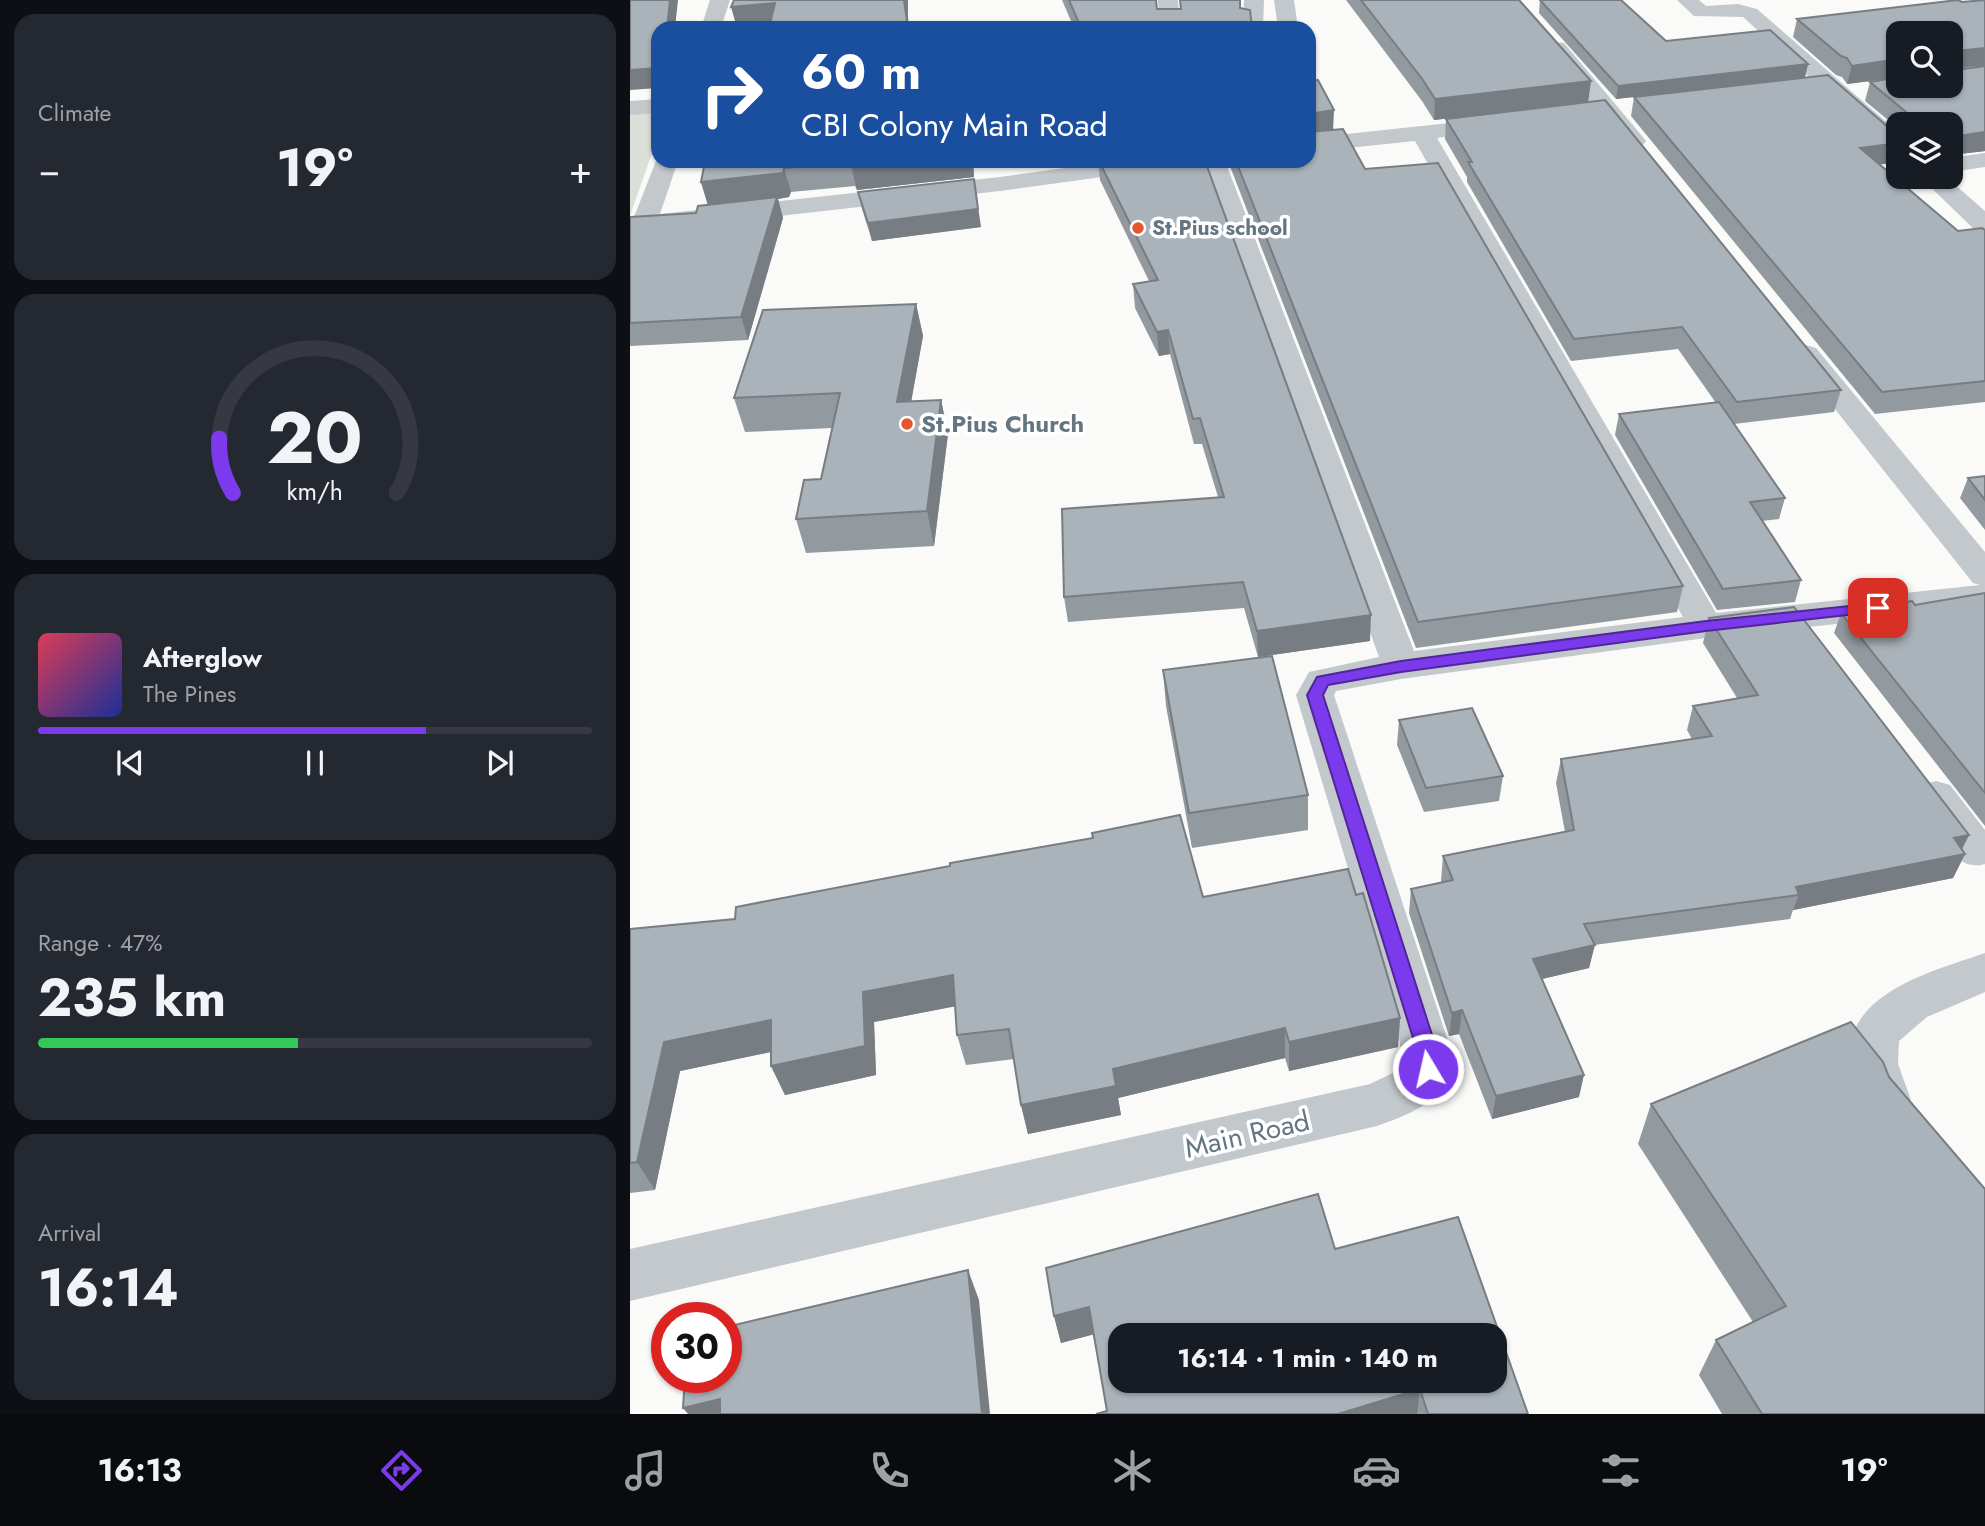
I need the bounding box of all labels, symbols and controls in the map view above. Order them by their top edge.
map controls [1886,21,1963,189]
button: search [1886,21,1963,98]
text: 60 m [801,37,921,107]
icon: right [686,49,777,140]
text: Climate [38,96,111,130]
text: CBI Colony Main Road [801,102,1108,148]
button: layers [1886,112,1963,189]
text: 19° [276,130,353,206]
text: − [38,142,60,197]
text: + [569,142,592,197]
place label: St.Pius school [1152,213,1288,243]
marker: St.Pius school [1130,220,1146,236]
text: 20 [267,385,363,490]
place label: St.Pius Church [921,406,1084,441]
marker: St.Pius Church [899,416,915,432]
text: km/h [287,473,343,509]
pin [1848,578,1908,638]
icon: arrive [1859,589,1897,627]
text: Afterglow [143,639,262,677]
text: The Pines [143,677,236,711]
icon: previous [111,744,149,782]
icon: pause [296,744,334,782]
icon: next [481,744,519,782]
text: Range · 47% [38,926,162,960]
text: 235 km [38,960,226,1036]
position arrow [1391,1032,1465,1106]
street label: Main Road [1181,1100,1314,1169]
text: Arrival [38,1216,101,1250]
text: 16:14 [38,1250,179,1326]
speed limit sign: 30 [651,1302,742,1393]
text: 16:14 · 1 min · 140 m [1177,1339,1438,1377]
icon: directions [377,1446,426,1495]
icon: music [621,1446,670,1495]
icon: phone [865,1446,914,1495]
icon: climate [1108,1446,1157,1495]
icon: car [1352,1446,1401,1495]
icon: filters [1596,1446,1645,1495]
text: 16:13 [97,1447,182,1493]
text: 19° [1840,1447,1888,1493]

